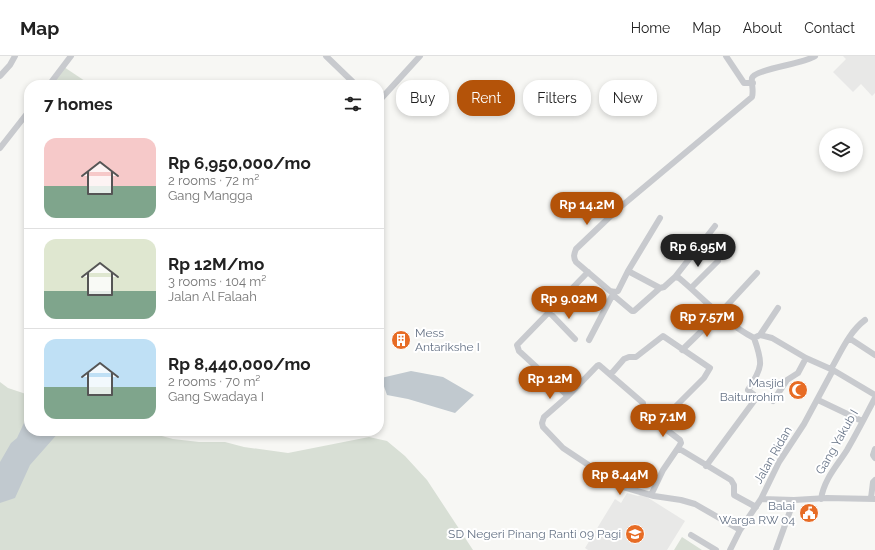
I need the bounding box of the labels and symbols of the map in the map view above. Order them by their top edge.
pin: Rp 14.2M [546,192,628,226]
pin: Rp 6.95M [657,234,739,268]
pin: Rp 9.02M [528,286,610,320]
pin: Rp 7.57M [666,304,748,338]
place label: Mess Antarikshe I [415,326,480,354]
building icon: Mess Antarikshe I [390,329,412,351]
pin: Rp 12M [517,366,583,400]
place label: Masjid Baiturrohim [720,376,784,404]
mosque icon: Masjid Baiturrohim [787,379,809,401]
pin: Rp 7.1M [626,404,700,438]
street label: Gang Yakub I [813,407,861,477]
street label: Jalan Ridan [751,424,795,486]
pin: Rp 8.44M [579,462,661,496]
place label: Balai Warga RW 04 [719,499,795,527]
public building icon: Balai Warga RW 04 [798,502,820,524]
school or university icon: SD Negeri Pinang Ranti 09 Pagi [624,523,646,545]
place label: SD Negeri Pinang Ranti 09 Pagi [448,527,621,541]

